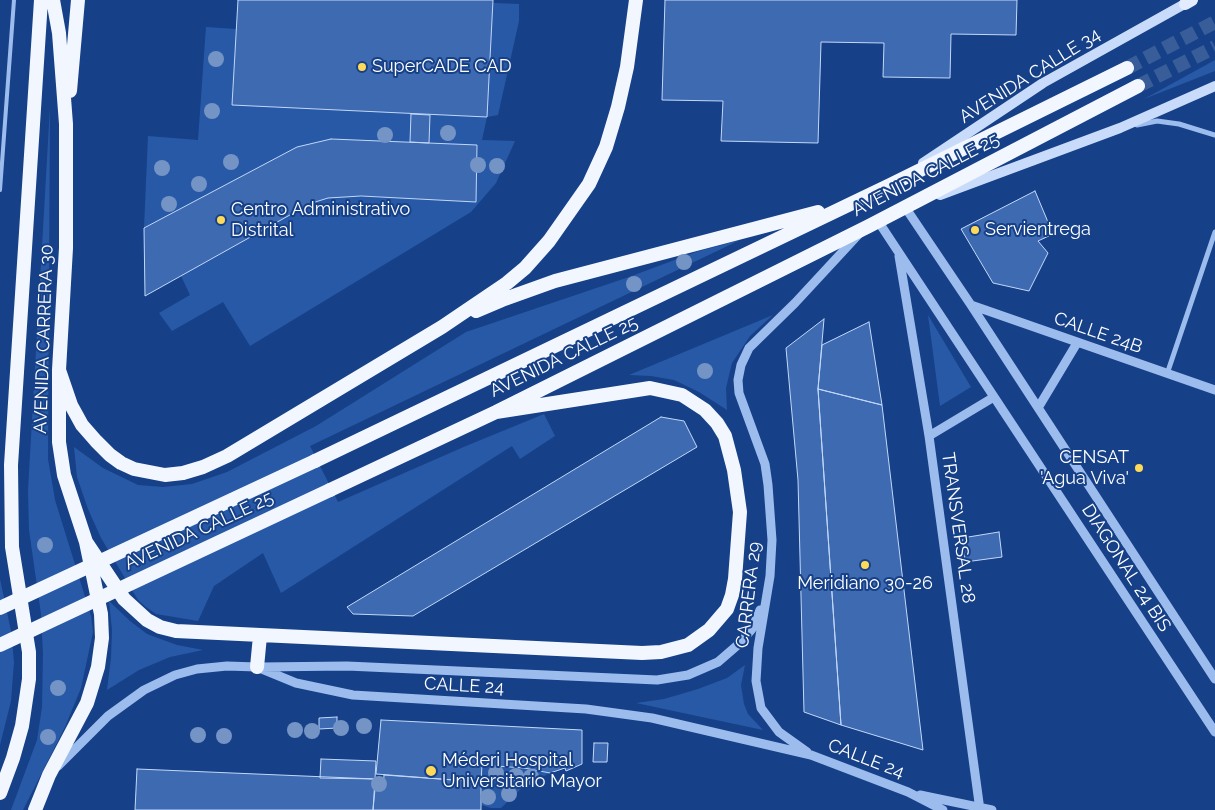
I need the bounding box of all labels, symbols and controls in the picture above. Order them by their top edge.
street label: AVENIDA CALLE 34 [956,24,1104,128]
place label: SuperCADE CAD [372,56,512,78]
marker: SuperCADE CAD [356,61,368,73]
street label: AVENIDA CALLE 25 [849,129,1003,221]
place label: Centro Administrativo Distrital [231,199,410,242]
marker: Centro Administrativo Distrital [215,214,227,226]
place label: Servientrega [985,219,1091,241]
marker: Servientrega [969,224,981,236]
street label: AVENIDA CARRERA 30 [30,244,58,434]
street label: CALLE 24B [1051,308,1145,358]
street label: AVENIDA CALLE 25 [487,312,641,402]
place label: CENSAT 'Agua Viva' [1040,447,1129,489]
street label: TRANSVERSAL 28 [937,451,979,605]
marker: CENSAT 'Agua Viva' [1133,462,1145,474]
street label: AVENIDA CALLE 25 [121,487,277,575]
street label: DIAGONAL 24 BIS [1077,500,1175,636]
street label: CARRERA 29 [732,540,766,650]
marker: Meridiano 30-26 [859,559,871,571]
place label: Meridiano 30-26 [797,573,933,595]
street label: CALLE 24 [423,673,505,699]
street label: CALLE 24 [825,735,907,783]
place label: Méderi Hospital Universitario Mayor [442,750,602,792]
marker: Méderi Hospital Universitario Mayor [424,764,438,778]

